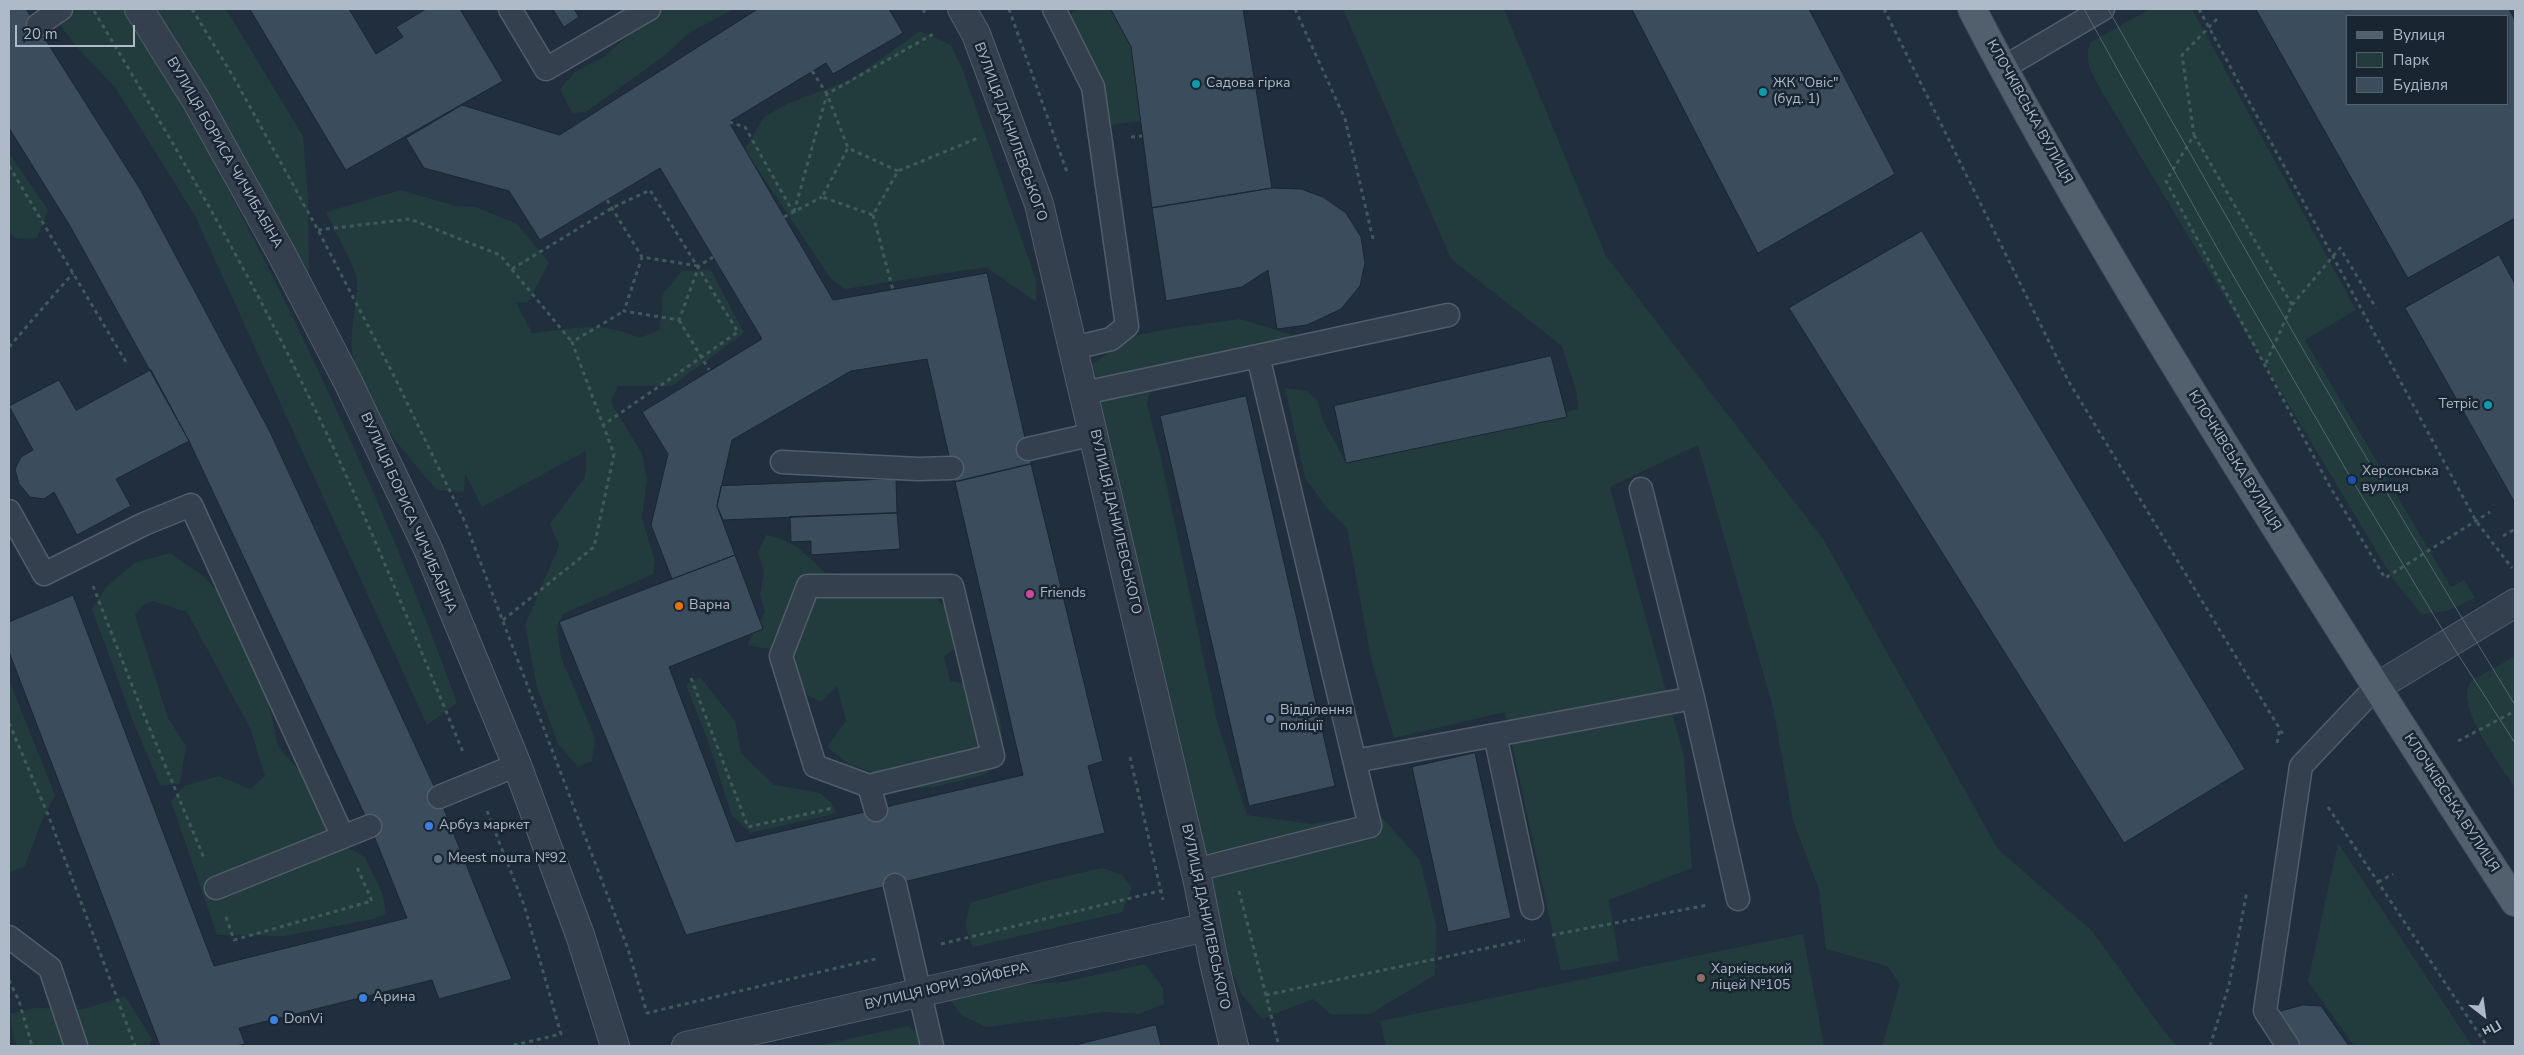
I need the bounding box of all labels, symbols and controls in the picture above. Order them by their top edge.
scale bar [18,15,138,47]
legend [2346,15,2509,105]
text: 20 m [23,24,58,44]
text: Вулиця [2393,25,2445,45]
street label: КЛОЧКІВСЬКА ВУЛИЦЯ [1982,37,2076,187]
street label: ВУЛИЦЯ ДАНИЛЕВСЬКОГО [970,40,1050,224]
text: Парк [2393,50,2429,70]
street label: ВУЛИЦЯ БОРИСА ЧИЧИБАБІНА [162,54,286,252]
text: Будівля [2393,75,2448,95]
place label: Садова гірка [1206,76,1291,92]
place label: ЖК "Овіс" (буд. 1) [1773,76,1838,108]
marker: Садова гірка [1190,78,1202,90]
marker: ЖК "Овіс" (буд. 1) [1757,86,1769,98]
street label: КЛОЧКІВСЬКА ВУЛИЦЯ [2184,388,2284,534]
place label: Тетріс [2439,397,2478,413]
marker: Тетріс [2482,399,2494,411]
street label: ВУЛИЦЯ БОРИСА ЧИЧИБАБІНА [356,410,460,616]
street label: ВУЛИЦЯ ДАНИЛЕВСЬКОГО [1086,428,1144,616]
place label: Херсонська вулиця [2362,464,2439,497]
marker: Херсонська вулиця [2346,474,2358,486]
place label: Friends [1040,586,1086,602]
marker: Friends [1024,588,1036,600]
place label: Варна [689,598,730,614]
marker: Варна [673,600,685,612]
place label: Відділення поліції [1280,703,1352,736]
marker: Відділення поліції [1264,713,1276,725]
street label: КЛОЧКІВСЬКА ВУЛИЦЯ [2400,730,2502,876]
place label: Арбуз маркет [439,818,529,834]
marker: Арбуз маркет [423,820,435,832]
street label: ВУЛИЦЯ ДАНИЛЕВСЬКОГО [1177,823,1233,1011]
place label: Meest пошта №92 [448,851,567,867]
marker: Meest пошта №92 [432,853,444,865]
street label: ВУЛИЦЯ ЮРИ ЗОЙФЕРА [863,960,1031,1014]
place label: Харківський ліцей №105 [1711,962,1792,994]
marker: Харківський ліцей №105 [1695,972,1707,984]
place label: Арина [373,990,415,1006]
north arrow [2459,990,2509,1040]
marker: Арина [357,992,369,1004]
place label: DonVi [284,1012,323,1028]
marker: DonVi [268,1014,280,1026]
text: Пн [2479,1015,2505,1041]

